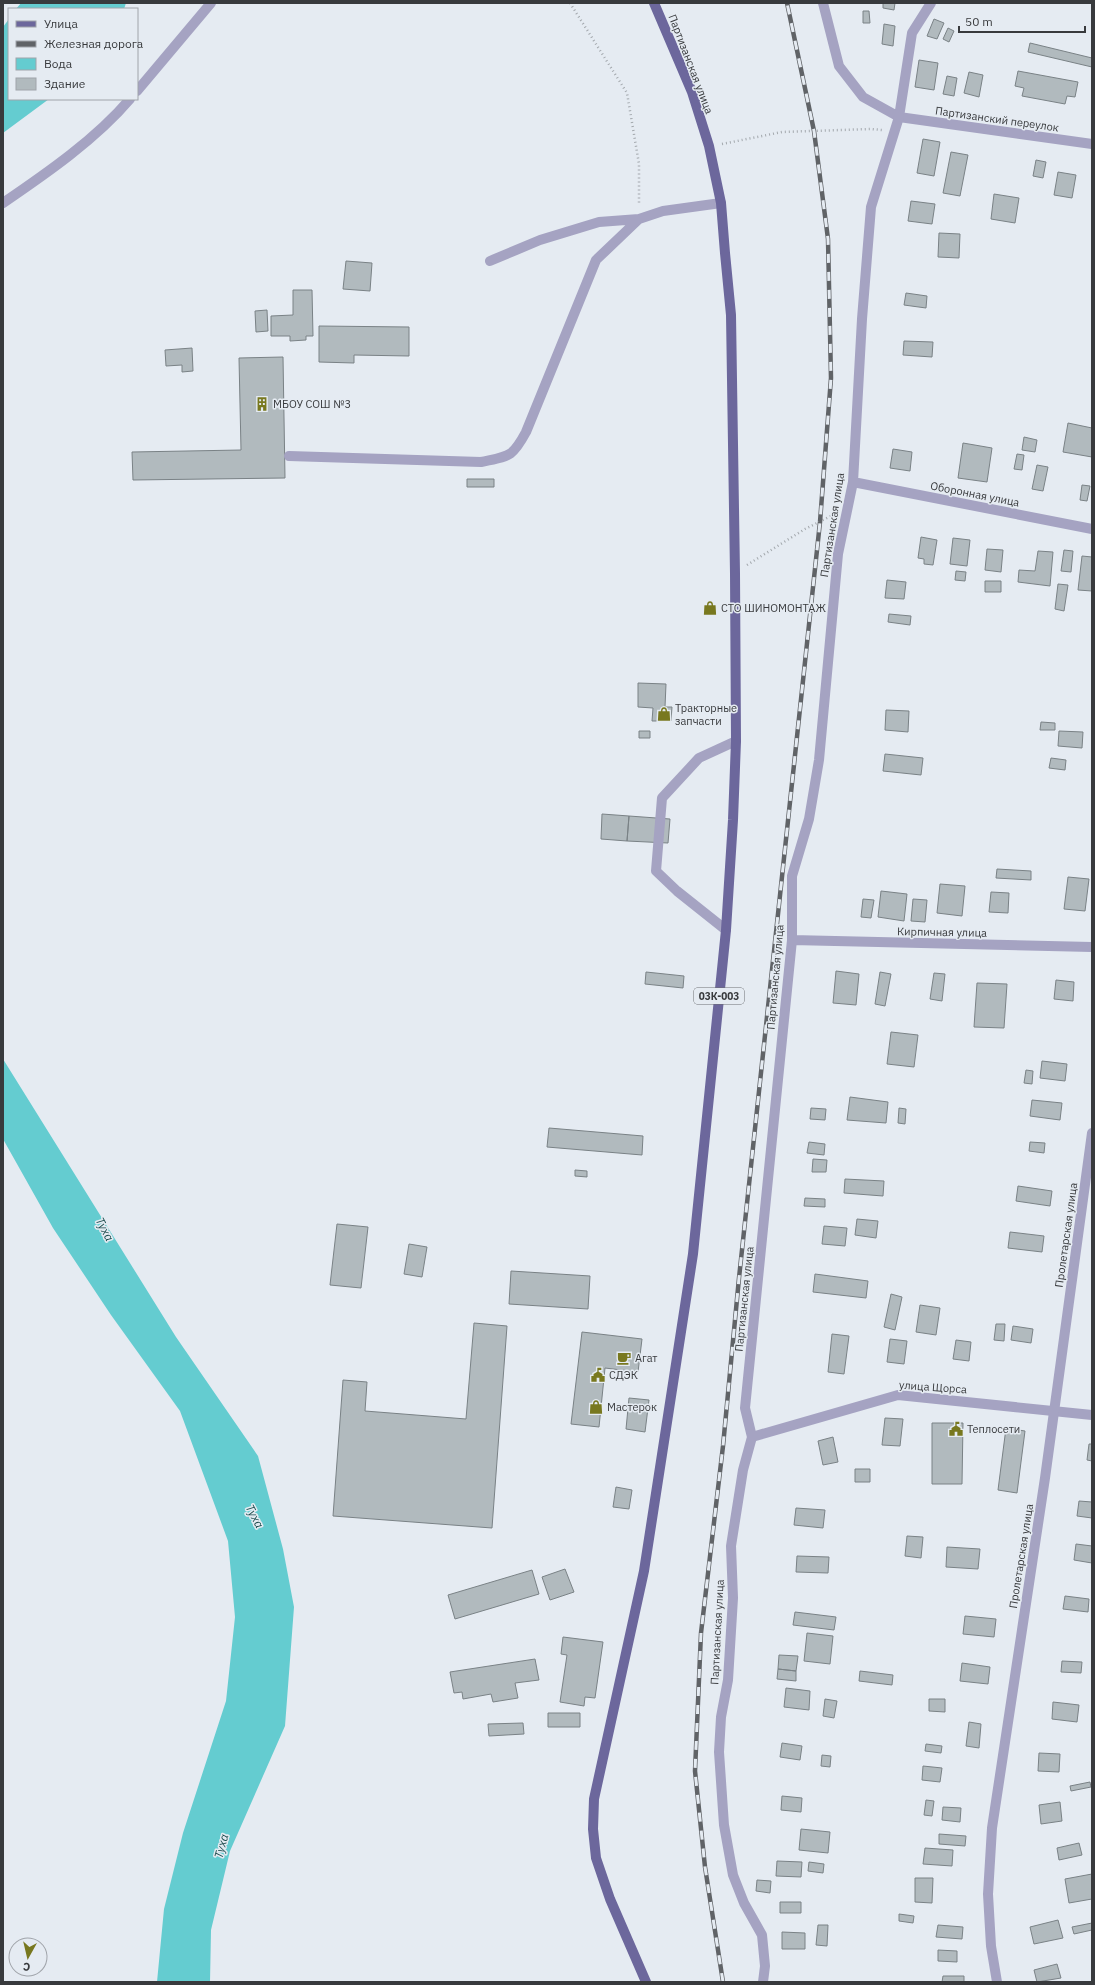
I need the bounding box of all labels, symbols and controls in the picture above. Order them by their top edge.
legend [8,8,138,100]
scale bar [959,8,1085,34]
street label: Партизанская улица [666,12,716,116]
text: 50 m [965,14,993,29]
text: Улица [44,16,78,31]
text: Железная дорога [44,36,144,51]
text: Вода [44,56,73,71]
text: Здание [44,76,86,91]
street label: Партизанский переулок [934,103,1060,135]
building icon: МБОУ СОШ №3 [254,396,270,412]
place label: МБОУ СОШ №3 [273,397,351,411]
street label: Партизанская улица [817,472,847,578]
street label: Оборонная улица [929,478,1021,510]
shop icon: СТО ШИНОМОНТАЖ [702,600,718,616]
place label: СТО ШИНОМОНТАЖ [721,601,826,615]
place label: Тракторные запчасти [675,701,737,728]
shop icon: Тракторные запчасти [656,706,672,722]
street label: Партизанская улица [763,924,787,1030]
street label: Кирпичная улица [897,924,987,940]
road number: 03К-003 [694,988,744,1004]
street label: Пролетарская улица [1052,1182,1080,1288]
water label: Туха [93,1215,117,1243]
street label: Партизанская улица [732,1246,756,1352]
cafe icon: Агат [616,1350,632,1366]
place label: Агат [635,1351,658,1365]
public building icon: СДЭК [590,1367,606,1383]
place label: СДЭК [609,1368,638,1382]
street label: улица Щорса [899,1378,967,1396]
shop icon: Мастерок [588,1399,604,1415]
place label: Мастерок [607,1400,657,1414]
public building icon: Теплосети [948,1421,964,1437]
place label: Теплосети [967,1422,1020,1436]
water label: Туха [243,1502,267,1530]
street label: Пролетарская улица [1006,1503,1036,1609]
street label: Партизанская улица [707,1579,727,1685]
water label: Туха [211,1832,231,1860]
north arrow [8,1937,48,1977]
text: С [22,1959,31,1974]

